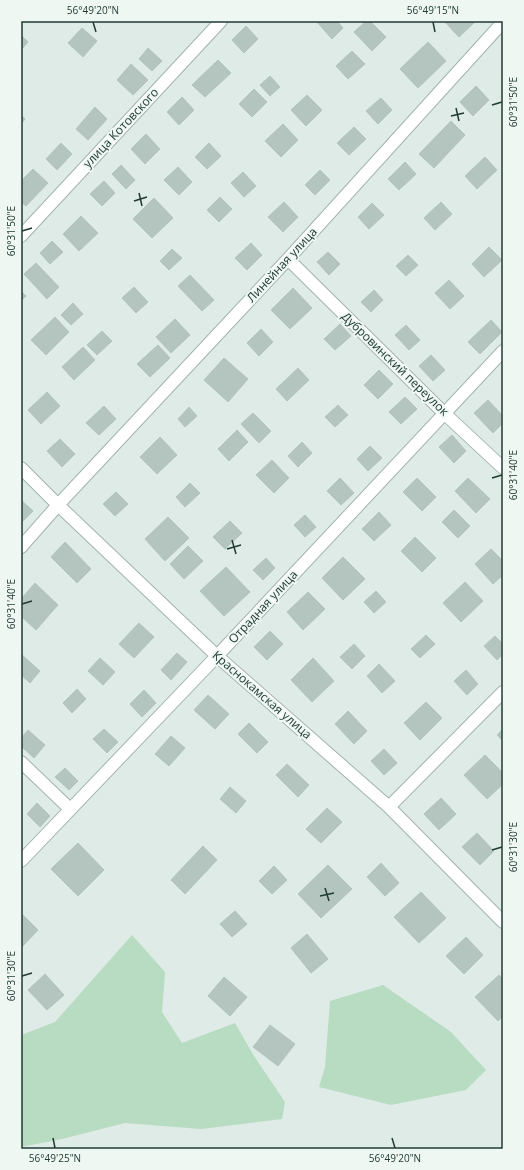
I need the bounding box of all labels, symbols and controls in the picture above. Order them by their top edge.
text: 56°49'20"N [67,3,119,17]
text: 56°49'15"N [407,3,459,17]
text: 60°31'50"E [506,77,520,127]
street label: улица Котовского [79,84,162,171]
text: 60°31'50"E [4,206,18,256]
street label: Линейная улица [242,223,321,306]
street label: Дубровинский переулок [338,308,453,420]
text: 60°31'40"E [506,450,520,500]
street label: Отрадная улица [224,566,301,647]
text: 60°31'40"E [4,579,18,629]
street label: Краснокамская улица [209,647,316,743]
text: 60°31'30"E [506,822,520,872]
text: 60°31'30"E [4,951,18,1001]
text: 56°49'25"N [29,1151,81,1165]
text: 56°49'20"N [369,1151,421,1165]

